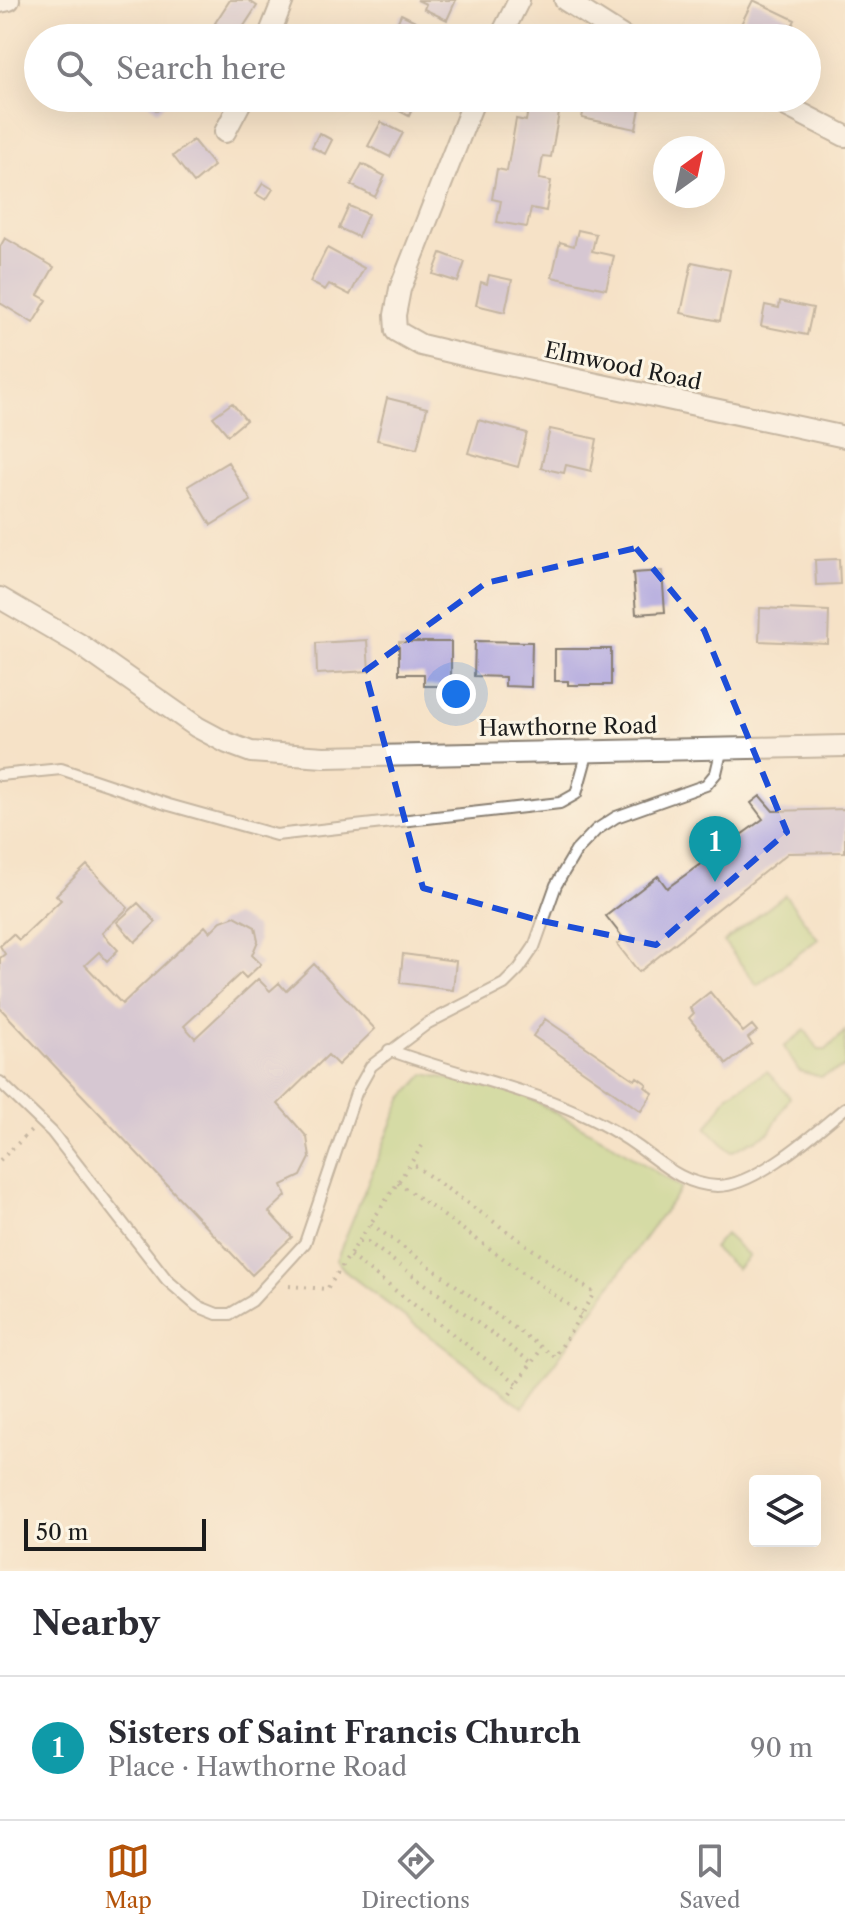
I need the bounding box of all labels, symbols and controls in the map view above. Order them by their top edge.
search box [24,24,821,112]
icon: search [52,46,96,90]
text: Search here [116,50,286,87]
north arrow [653,136,725,208]
street label: Elmwood Road [542,336,704,396]
your location [436,674,476,714]
street label: Hawthorne Road [478,712,658,742]
pin: 1 [689,816,741,882]
map controls [749,1475,821,1547]
button: layers [749,1475,821,1547]
scale bar [24,1515,206,1551]
text: 50 m [36,1519,88,1546]
text: Nearby [32,1602,160,1644]
text: Sisters of Saint Francis Church [108,1714,581,1751]
text: 1 [52,1732,64,1764]
text: 90 m [750,1732,813,1764]
text: Place · Hawthorne Road [108,1751,407,1783]
tab: Map [105,1839,152,1914]
tab: Directions [361,1839,470,1914]
tab: Saved [679,1839,740,1914]

